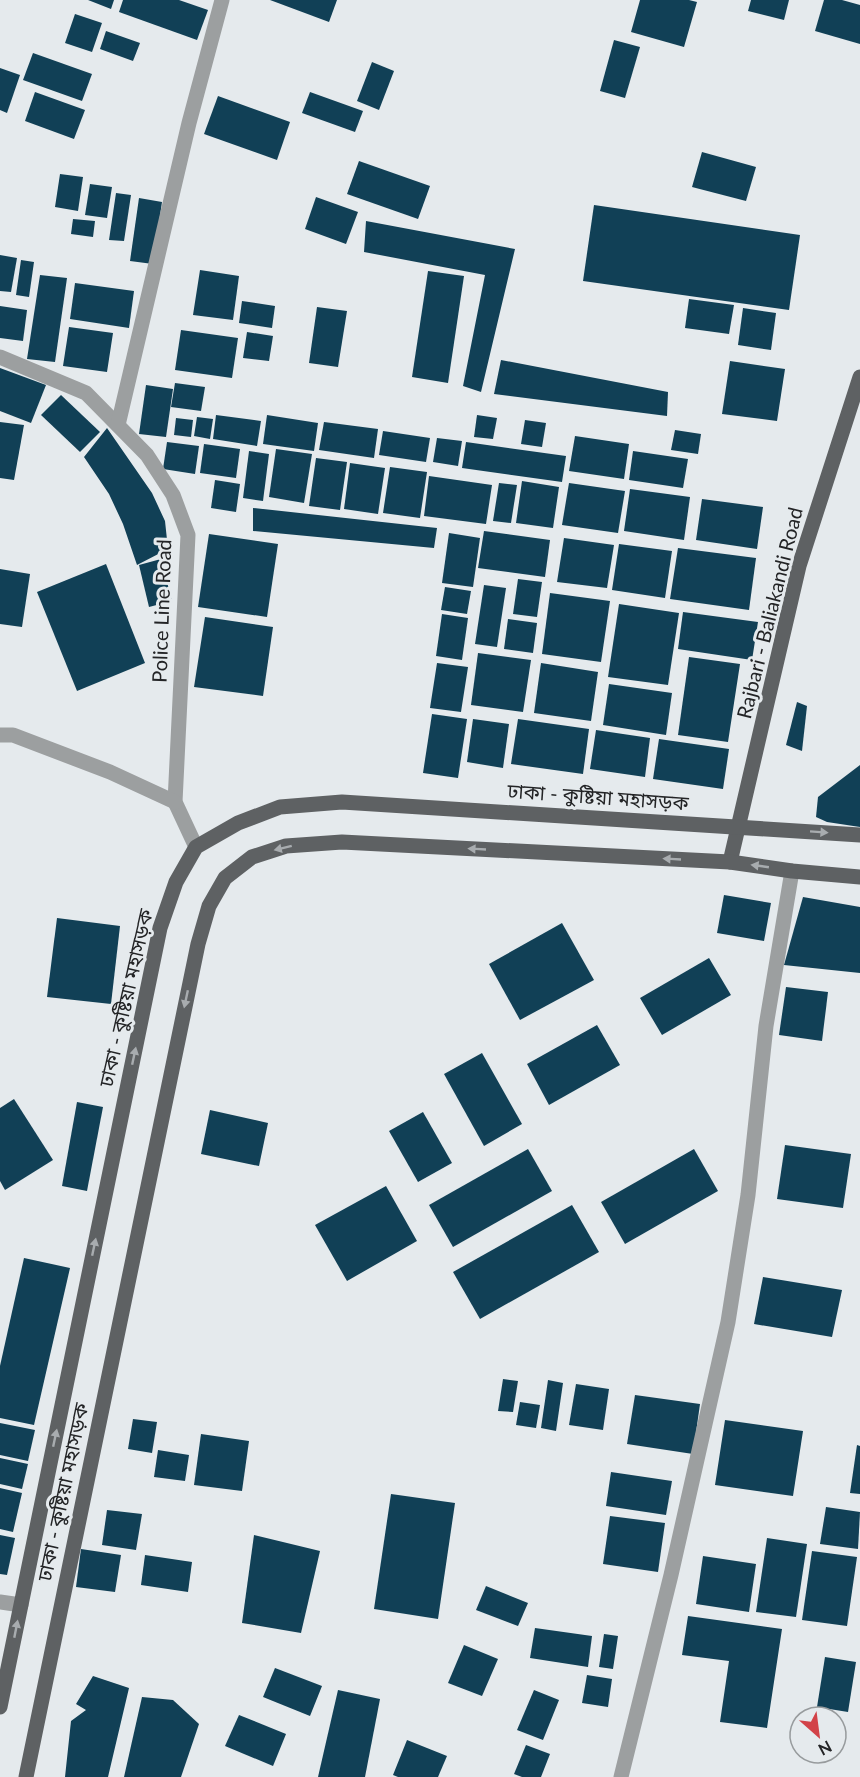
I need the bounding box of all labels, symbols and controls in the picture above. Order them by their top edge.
street label: Rajbari - Baliakandi Road [731,505,807,721]
street label: Police Line Road [147,539,176,683]
street label: ঢাকা - কুষ্টিয়া মহাসড়ক [506,778,690,815]
one-way arrow [810,828,829,837]
one-way arrow [274,844,292,854]
one-way arrow [468,844,487,853]
one-way arrow [662,855,681,864]
one-way arrow [750,862,769,871]
street label: ঢাকা - কুষ্টিয়া মহাসড়ক [93,906,158,1090]
one-way arrow [181,990,190,1009]
one-way arrow [129,1046,139,1065]
one-way arrow [90,1237,99,1256]
street label: ঢাকা - কুষ্টিয়া মহাসড়ক [31,1400,94,1584]
one-way arrow [51,1428,60,1447]
one-way arrow [12,1619,21,1638]
north arrow [788,1705,848,1765]
text: N [815,1737,835,1760]

